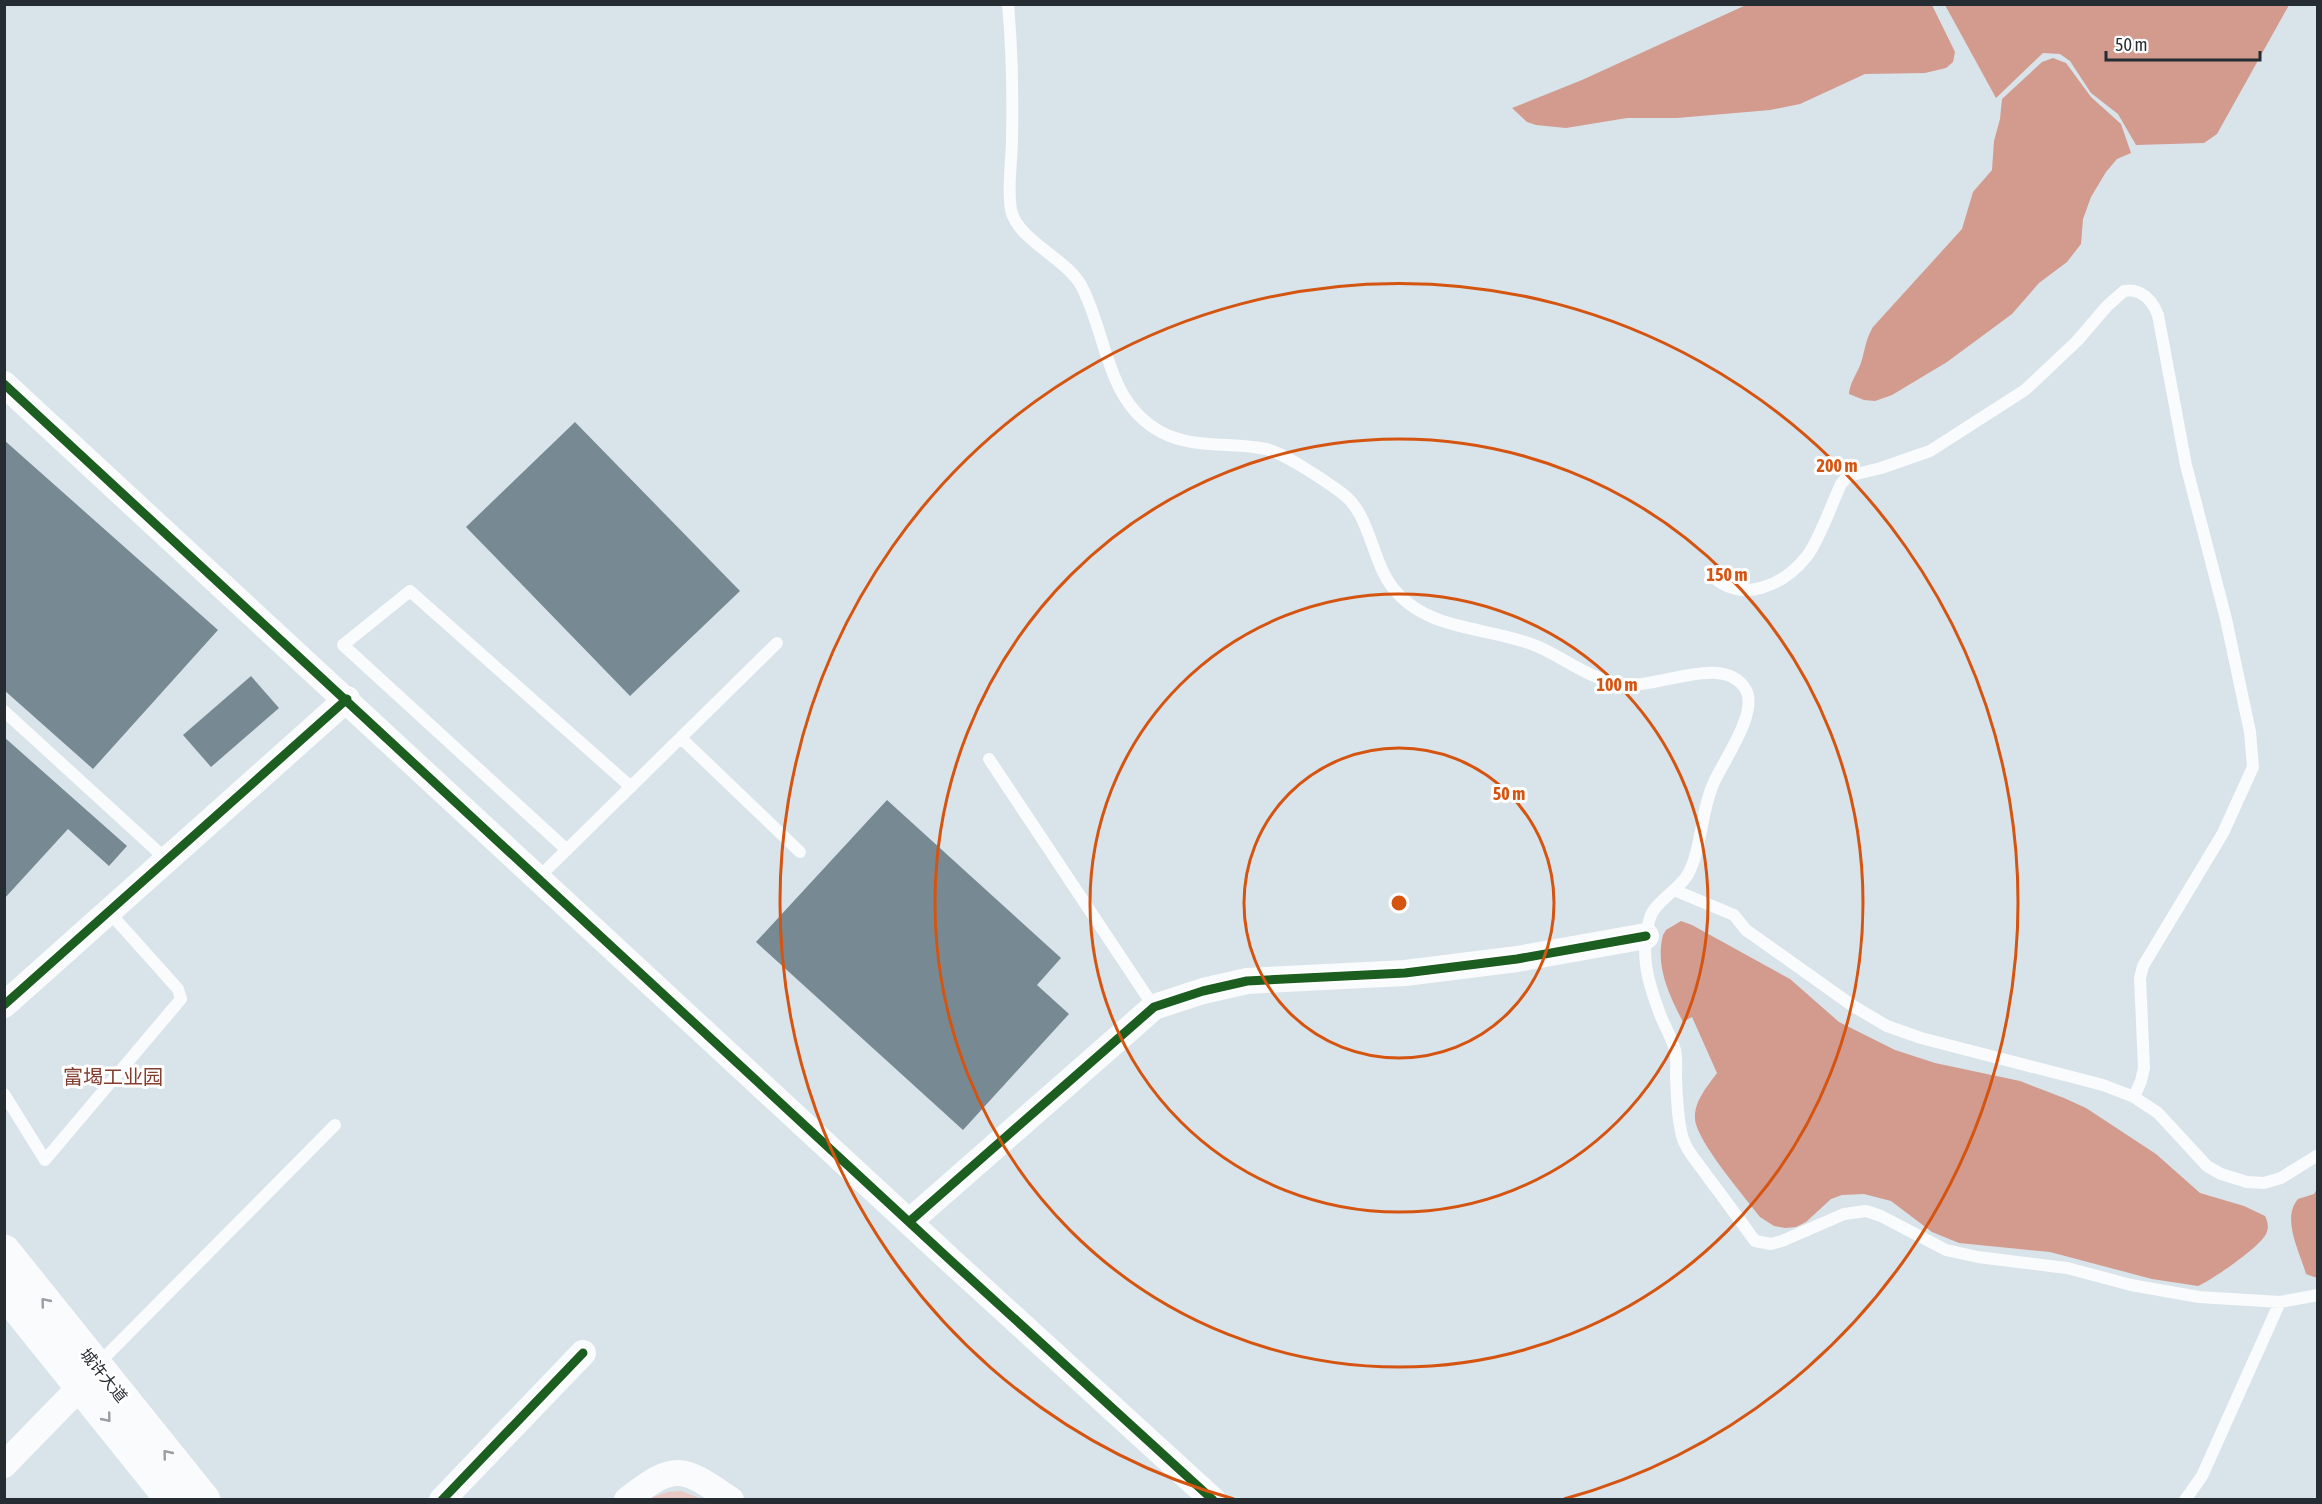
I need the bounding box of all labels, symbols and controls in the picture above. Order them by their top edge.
scale bar [2106,24,2260,62]
text: 50 m [2115,34,2147,55]
text: 200 m [1817,455,1857,476]
text: 150 m [1707,564,1747,585]
text: 100 m [1597,674,1637,695]
text: 50 m [1493,783,1525,804]
centre of rings [1389,893,1409,913]
district label: 富堨工业园 [63,1065,163,1088]
one-way arrow [42,1298,53,1309]
street label: 城许大道 [77,1344,131,1406]
one-way arrow [100,1411,111,1422]
one-way arrow [164,1450,175,1461]

